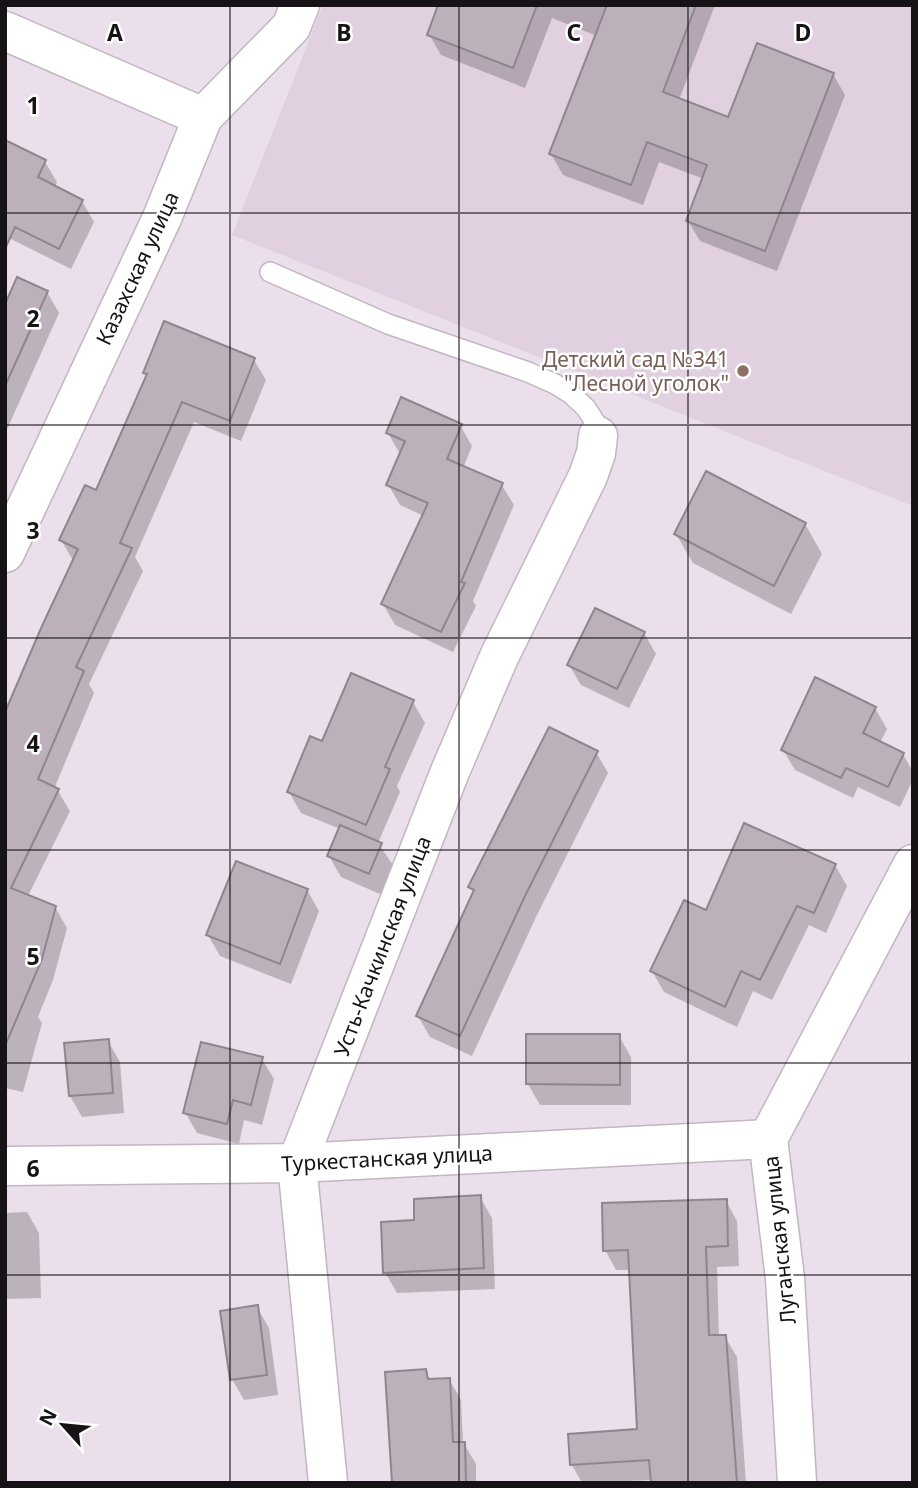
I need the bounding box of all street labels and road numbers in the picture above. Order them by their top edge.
street label: Казахская улица [89,187,185,349]
street label: Усть-Качкинская улица [327,832,437,1060]
street label: Туркестанская улица [281,1138,493,1178]
street label: Луганская улица [756,1154,802,1326]

